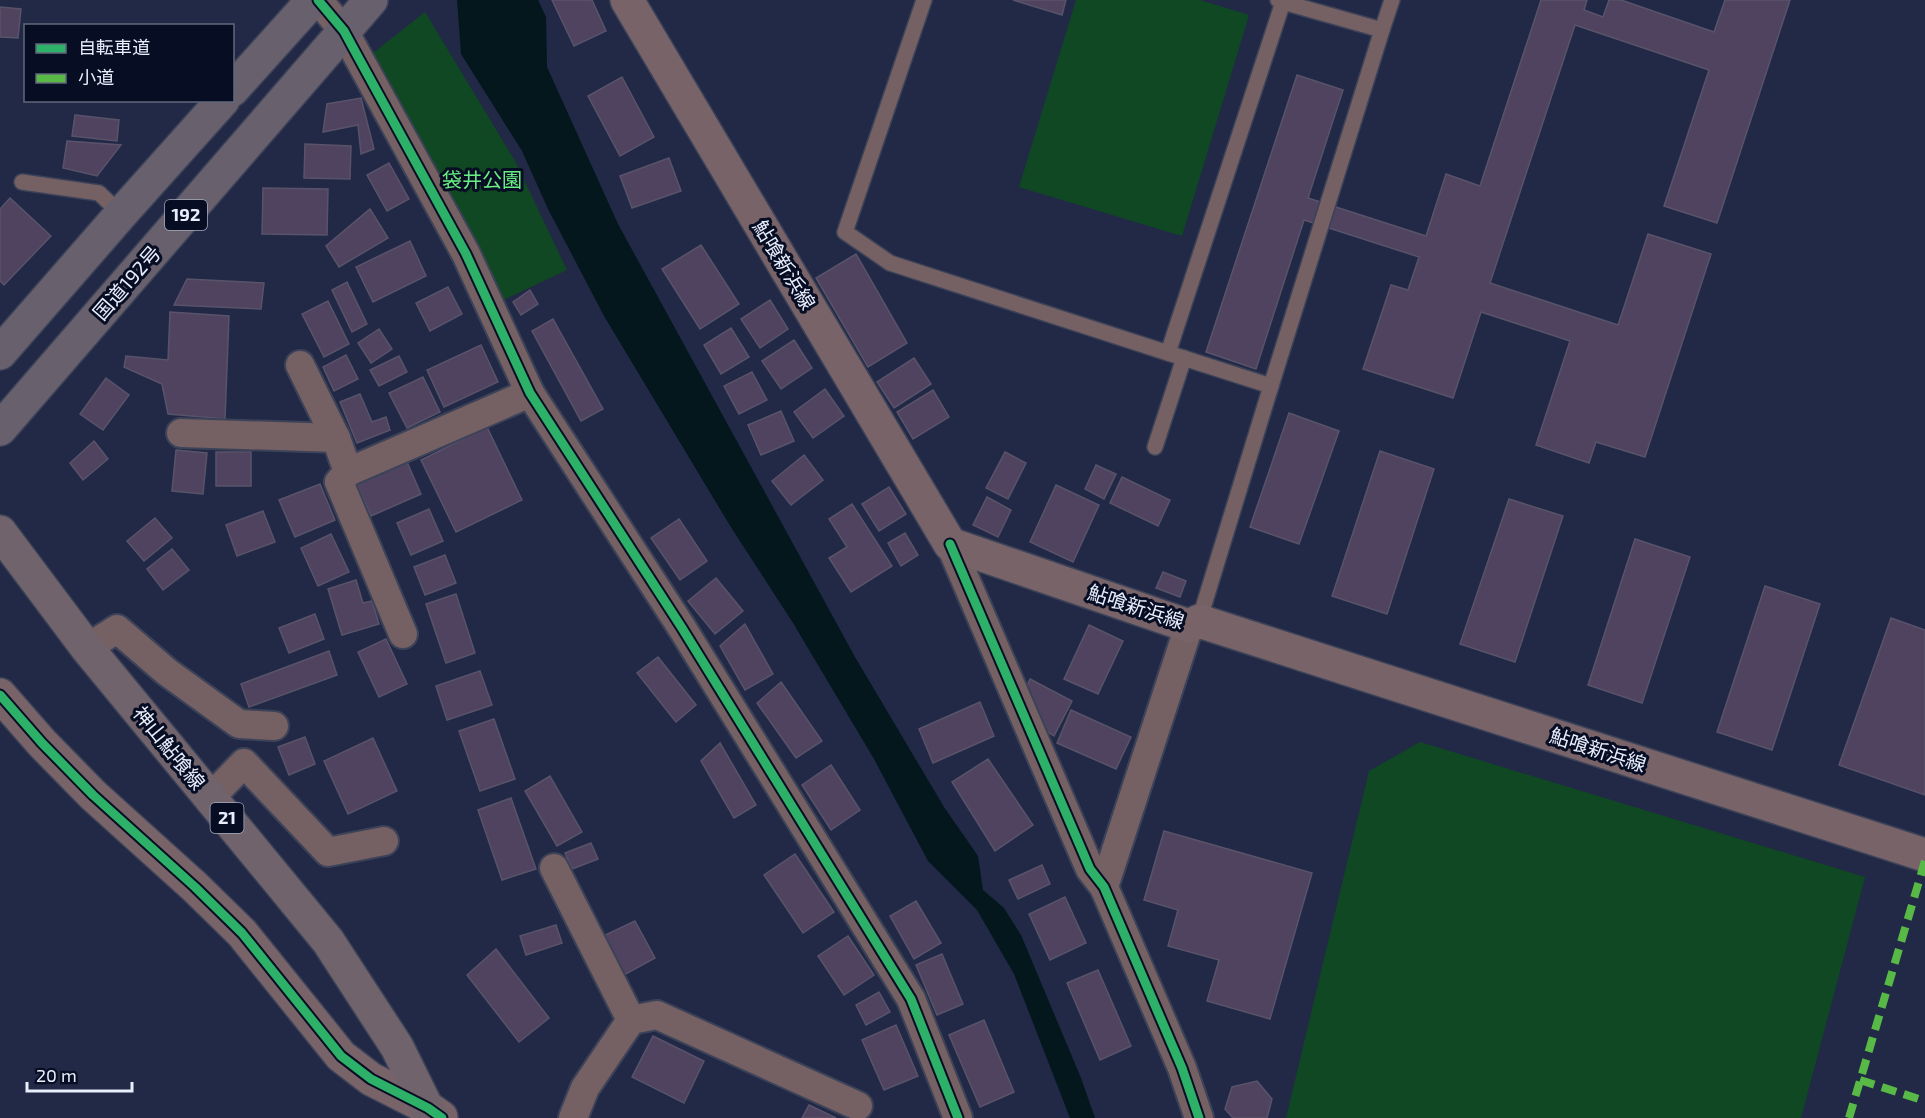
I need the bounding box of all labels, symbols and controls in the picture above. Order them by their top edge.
legend [24,24,234,102]
text: 自転車道 [78,36,150,58]
text: 小道 [78,66,114,88]
park label: 袋井公園 [442,167,522,191]
road number: 192 [165,200,207,230]
street label: 鮎喰新浜線 [749,215,821,314]
street label: 国道192号 [87,240,165,324]
street label: 鮎喰新浜線 [1085,579,1188,633]
street label: 神山鮎喰線 [129,701,211,794]
street label: 鮎喰新浜線 [1547,722,1650,776]
road number: 21 [210,803,244,833]
scale bar [27,1055,132,1093]
text: 20 m [36,1064,77,1086]

